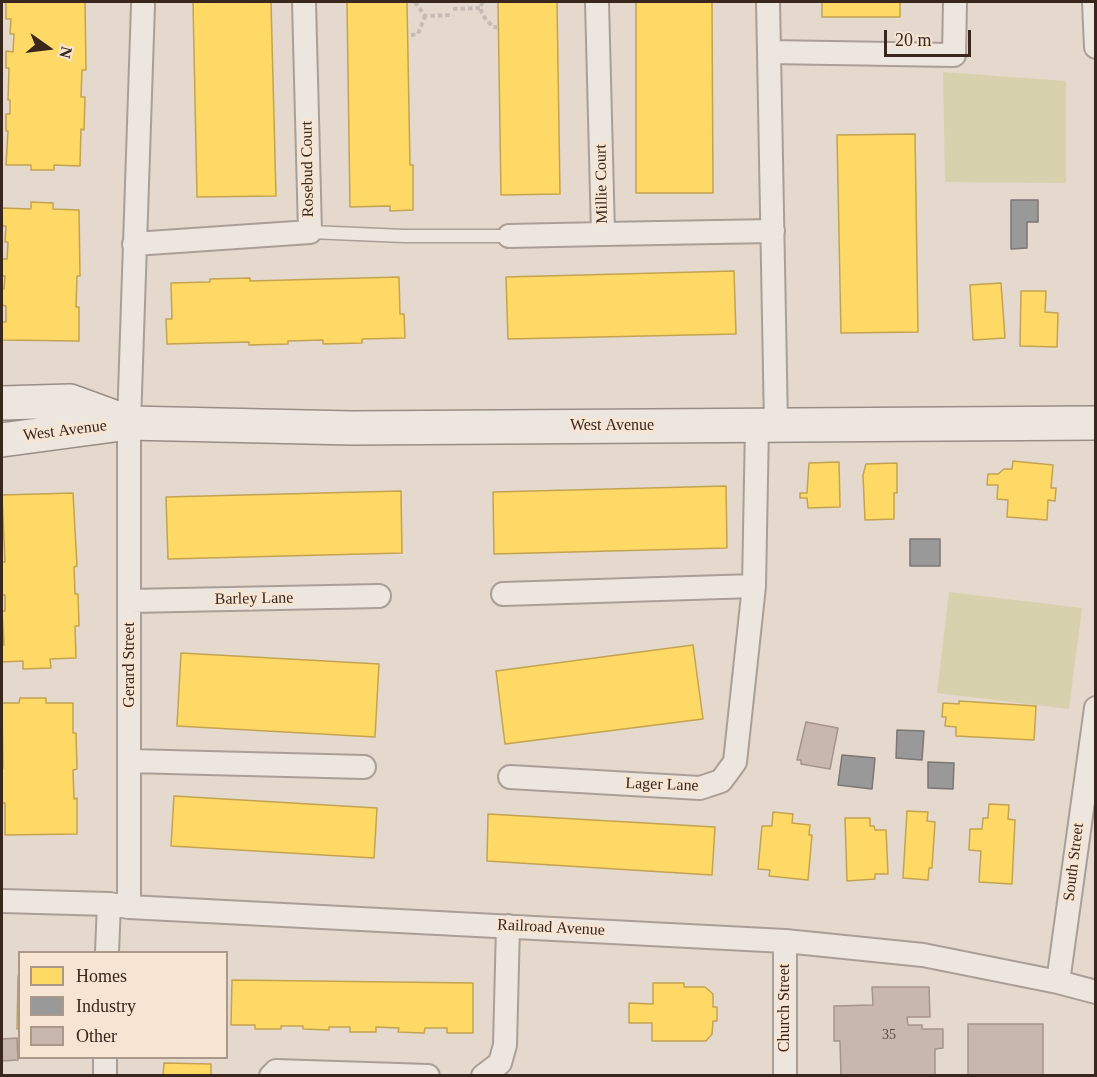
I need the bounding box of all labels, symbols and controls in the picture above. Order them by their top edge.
north arrow [18,18,78,78]
scale bar [887,18,974,56]
text: 20 m [895,30,932,50]
text: N [56,45,76,60]
street label: Rosebud Court [298,121,318,217]
street label: Millie Court [592,144,612,224]
street label: West Avenue [22,416,108,446]
street label: West Avenue [570,416,654,436]
street label: Barley Lane [215,589,293,609]
street label: Gerard Street [120,622,140,708]
street label: Lager Lane [625,774,699,796]
street label: South Street [1060,822,1088,902]
street label: Railroad Avenue [497,916,605,940]
legend [18,951,228,1059]
street label: Church Street [775,964,795,1052]
text: Homes [76,966,127,986]
text: Industry [76,996,136,1016]
text: Other [76,1026,117,1046]
house number: 35 [882,1027,896,1043]

